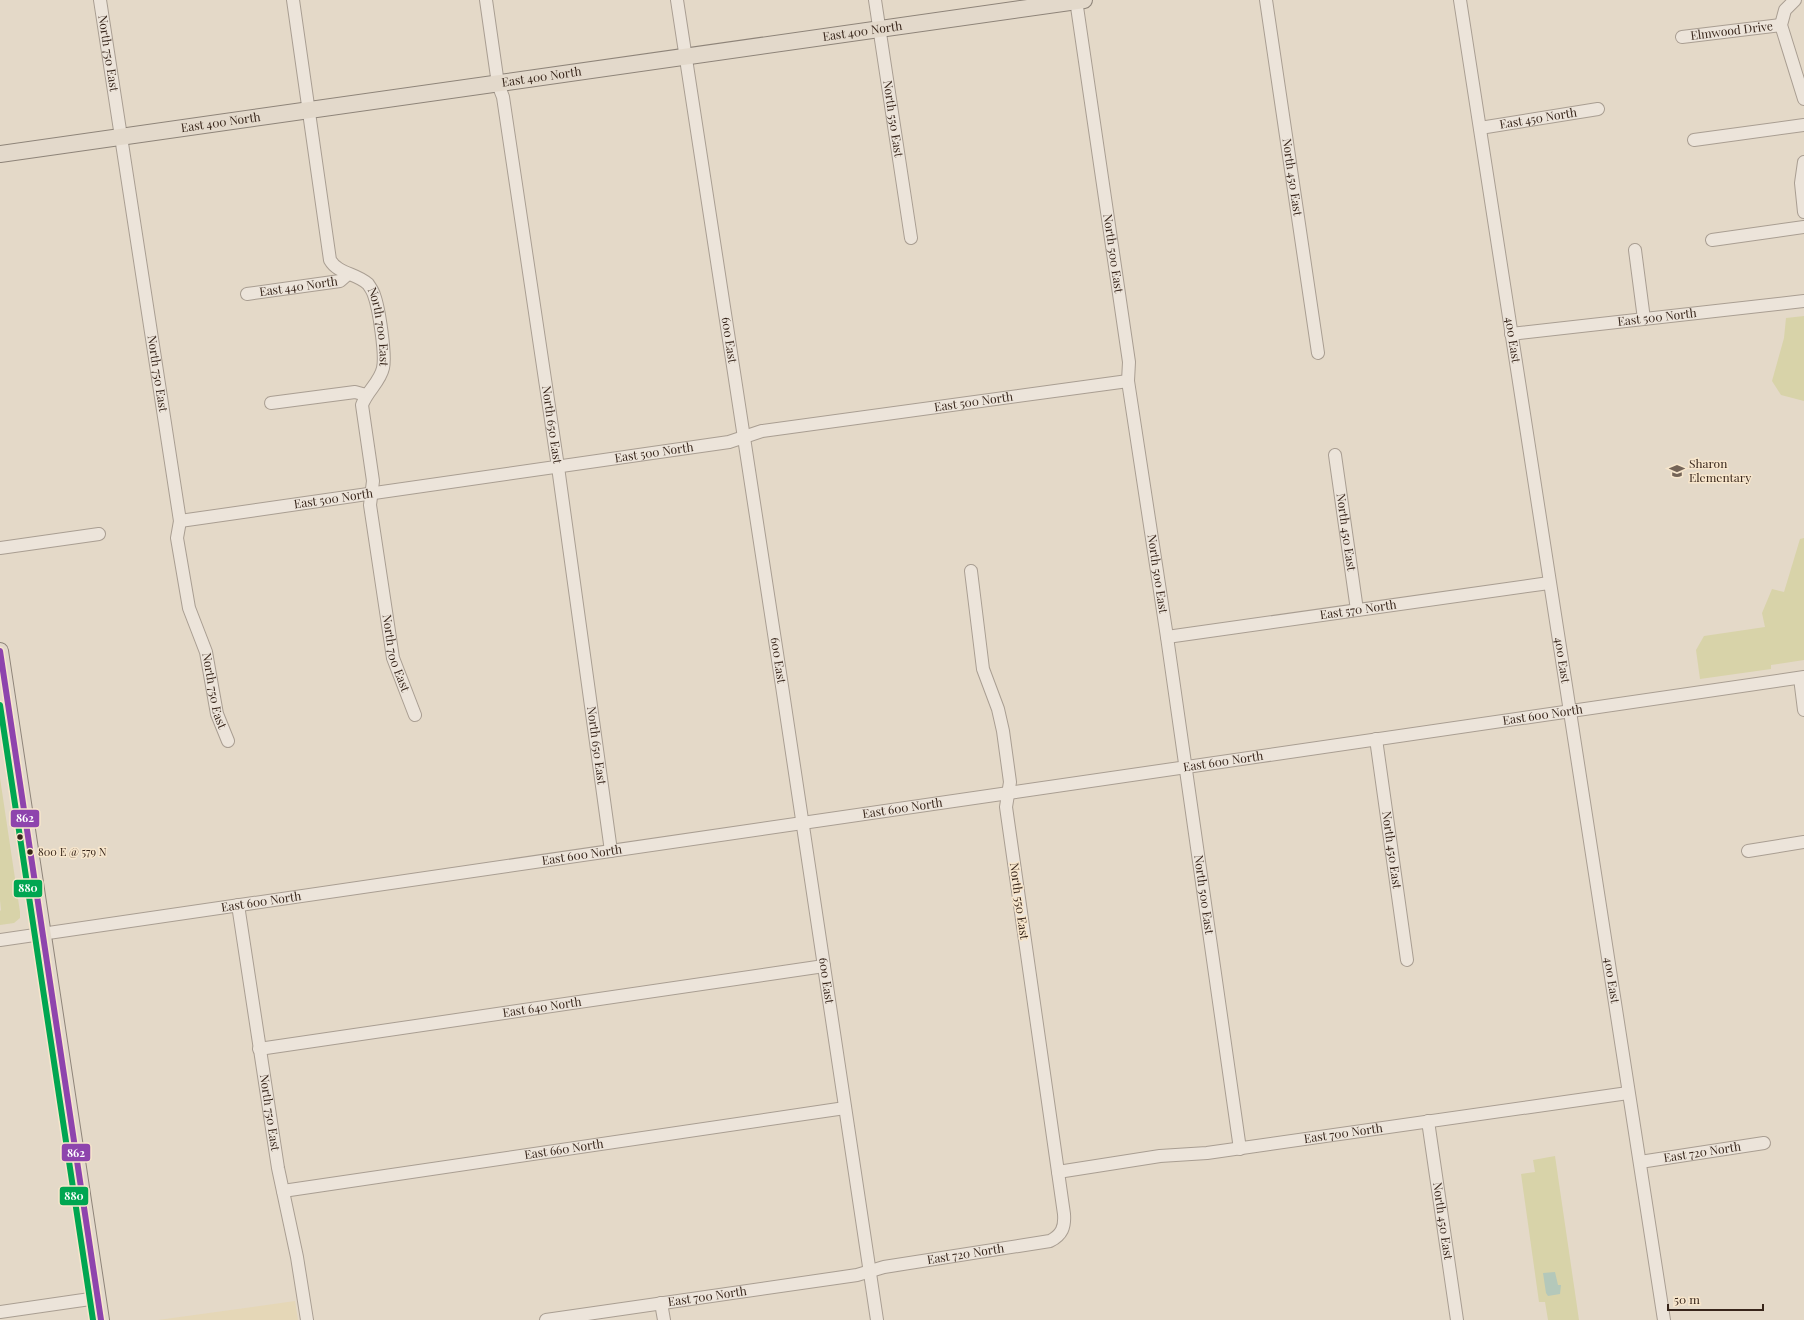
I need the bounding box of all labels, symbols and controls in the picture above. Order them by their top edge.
street label: North 750 East [95,14,123,93]
street label: East 400 North [821,17,903,44]
street label: Elmwood Drive [1689,17,1774,43]
street label: East 400 North [501,63,582,90]
street label: North 550 East [880,79,908,159]
street label: East 450 North [1498,104,1578,132]
street label: East 400 North [180,108,262,135]
street label: North 450 East [1279,137,1307,218]
street label: North 500 East [1100,213,1128,295]
street label: East 440 North [258,272,339,299]
street label: North 700 East [365,284,393,368]
street label: East 500 North [1617,304,1697,329]
street label: 600 East [719,316,742,365]
street label: 400 East [1502,316,1525,365]
street label: North 750 East [145,334,172,414]
street label: North 650 East [539,384,567,465]
street label: East 500 North [933,388,1014,414]
street label: East 500 North [613,438,695,465]
place label: Sharon Elementary [1689,455,1751,485]
school or university icon: Sharon Elementary [1668,462,1686,480]
street label: East 500 North [293,484,374,512]
street label: North 450 East [1334,492,1360,573]
street label: North 500 East [1144,533,1172,615]
street label: East 570 North [1319,596,1397,622]
street label: North 700 East [380,613,414,694]
street label: 600 East [768,636,791,685]
street label: 400 East [1552,636,1575,685]
street label: North 750 East [199,651,231,731]
street label: East 600 North [1501,700,1584,728]
street label: North 650 East [584,705,611,786]
street label: East 600 North [1182,747,1264,774]
street label: East 600 North [861,794,943,821]
line badge: 862 [10,809,40,828]
text: 862 [16,810,34,825]
street label: North 450 East [1379,810,1406,890]
unlabelled marker [15,832,25,842]
street label: East 600 North [541,840,623,868]
place label: 800 E @ 579 N [38,844,107,859]
marker: 800 E @ 579 N [25,847,35,857]
street label: North 500 East [1191,854,1218,936]
street label: North 550 East [1007,861,1033,941]
line badge: 880 [13,879,43,898]
text: 880 [18,880,38,895]
street label: East 600 North [220,887,302,915]
street label: 600 East [816,956,839,1006]
street label: 400 East [1601,956,1624,1005]
street label: East 640 North [501,993,582,1020]
street label: North 750 East [257,1073,284,1153]
street label: East 700 North [1303,1119,1384,1146]
street label: East 660 North [523,1135,604,1162]
street label: East 720 North [1662,1138,1742,1165]
line badge: 862 [61,1143,91,1162]
text: 862 [67,1145,85,1160]
street label: North 450 East [1430,1181,1457,1261]
line badge: 880 [59,1186,89,1206]
text: 880 [64,1188,84,1203]
street label: East 720 North [926,1239,1005,1267]
street label: East 700 North [667,1282,748,1309]
scale bar [1668,1286,1763,1312]
text: 50 m [1674,1291,1700,1307]

